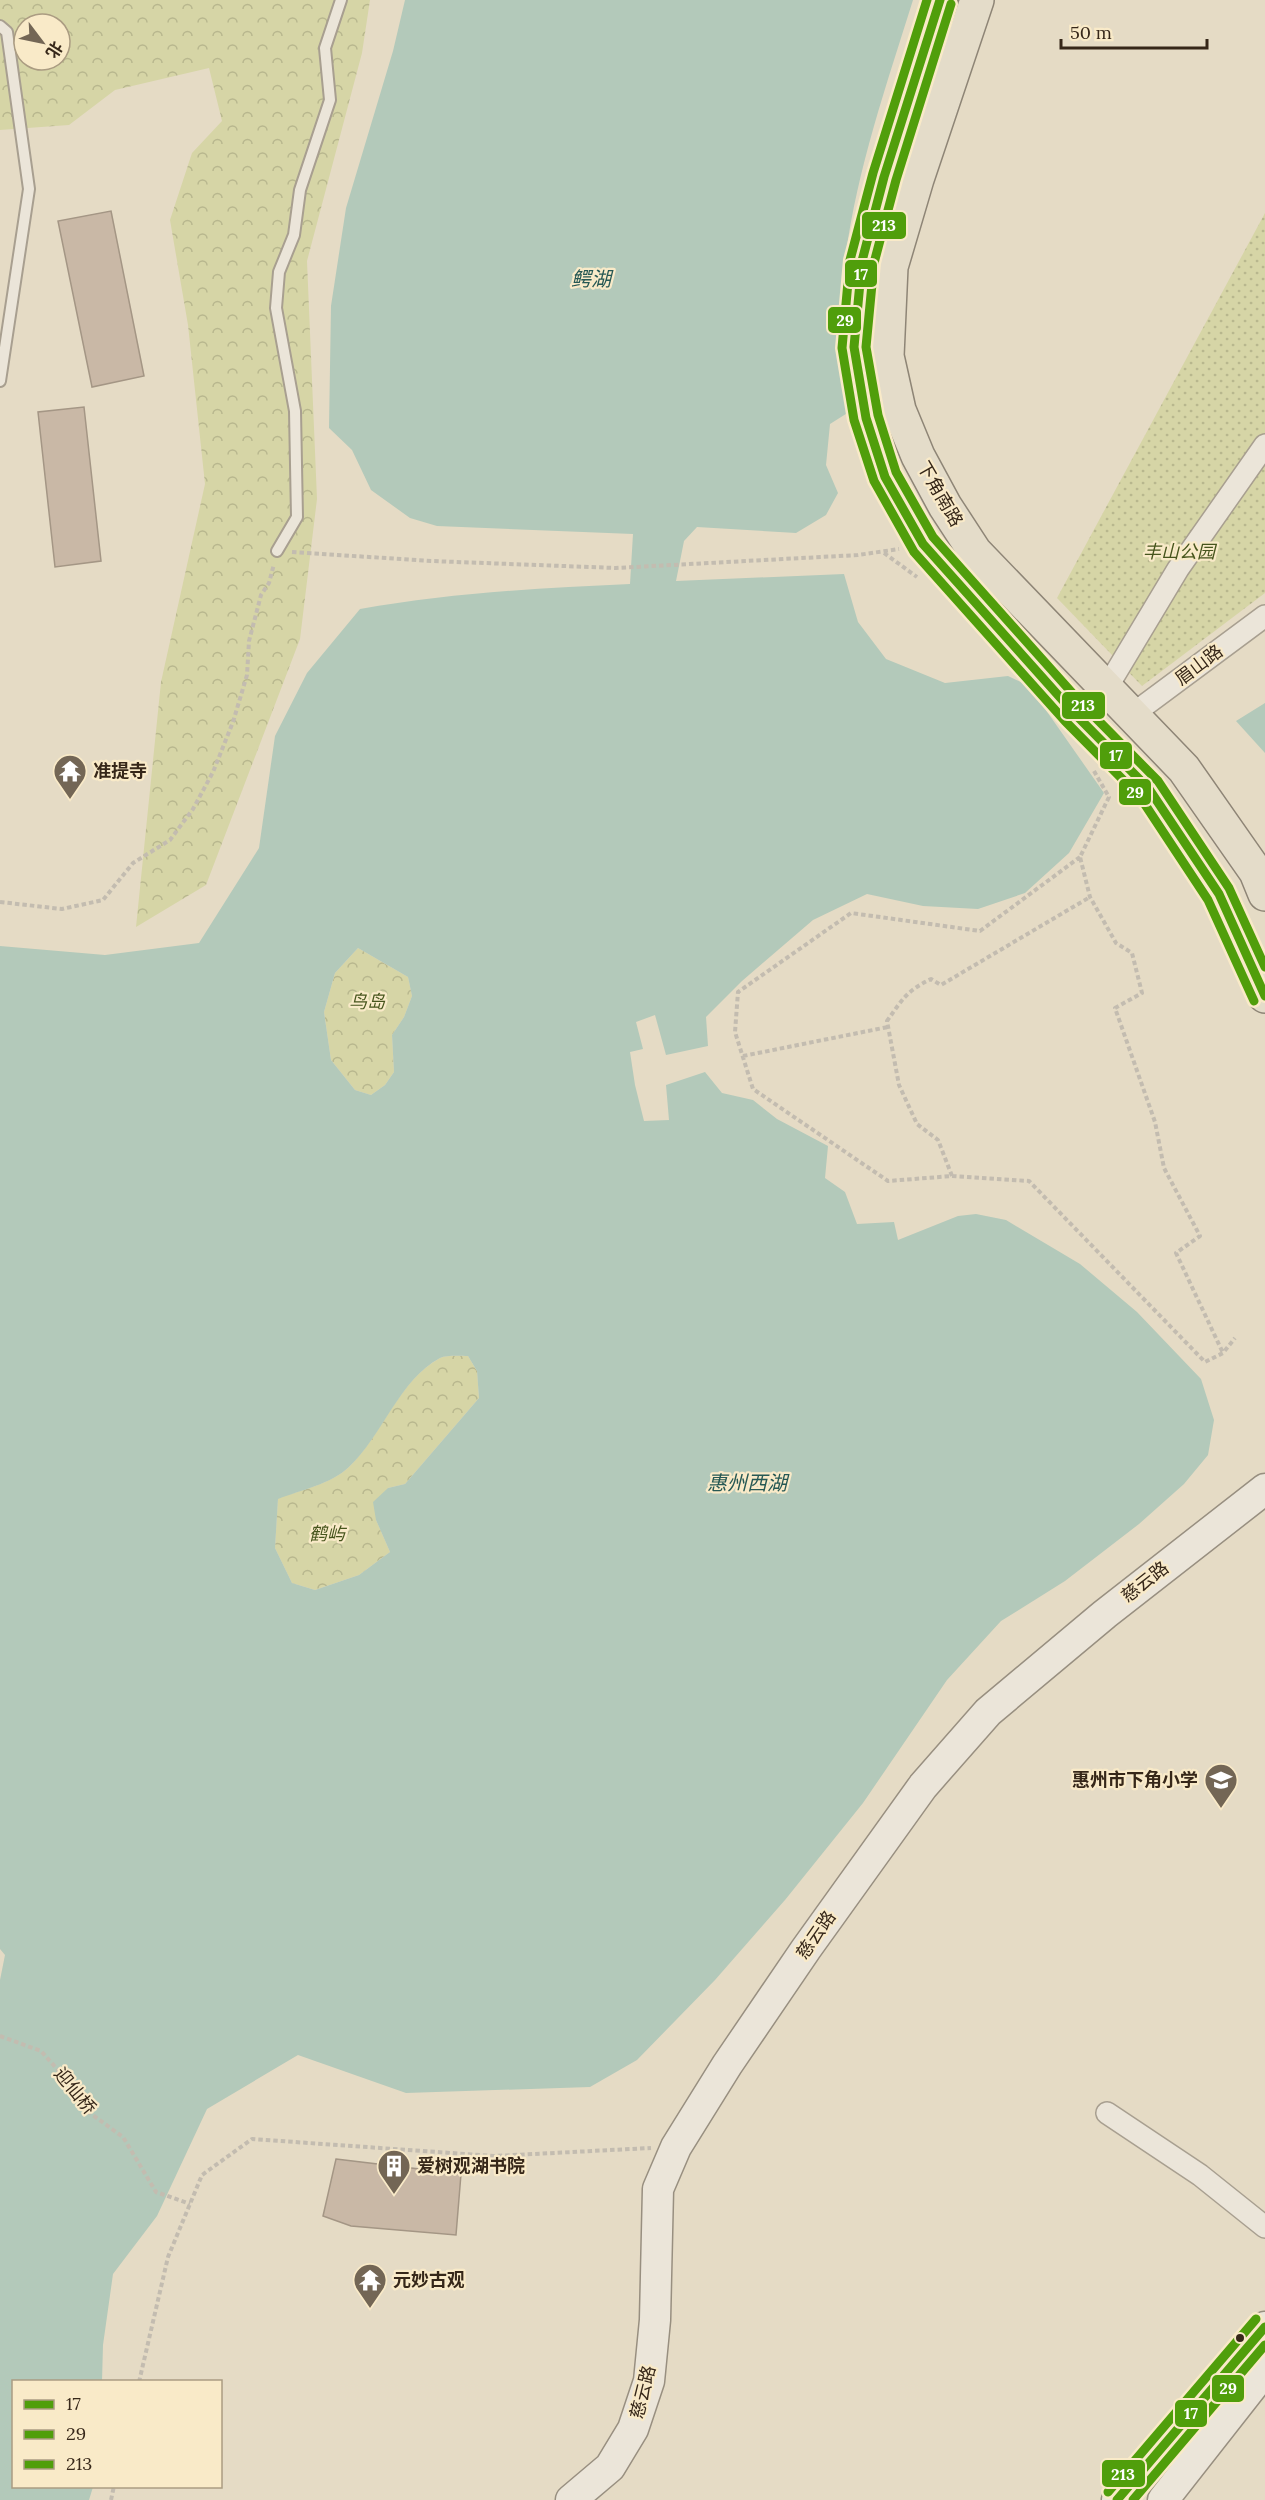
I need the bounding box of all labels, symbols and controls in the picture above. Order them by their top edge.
north arrow [12,12,72,72]
scale bar [1061,12,1206,50]
text: 50 m [1070,21,1112,44]
text: 北 [42,38,67,62]
line badge: 213 [861,211,907,240]
text: 213 [872,215,896,235]
line badge: 17 [844,259,878,288]
text: 17 [854,264,868,284]
water label: 鳄湖 [571,266,614,291]
line badge: 29 [827,306,862,334]
text: 29 [836,310,854,330]
street label: 下角南路 [912,457,968,531]
park label: 丰山公园 [1143,540,1218,563]
street label: 眉山路 [1170,639,1227,690]
line badge: 213 [1061,691,1106,720]
text: 213 [1071,695,1095,715]
line badge: 17 [1099,741,1133,770]
text: 17 [1109,745,1123,765]
temple icon: 准提寺 [52,753,88,800]
place label: 准提寺 [93,759,147,782]
line badge: 29 [1118,778,1152,806]
text: 29 [1126,782,1144,802]
park label: 鸟岛 [349,990,386,1013]
water label: 惠州西湖 [707,1470,790,1495]
park label: 鹤屿 [309,1522,348,1545]
street label: 慈云路 [1116,1556,1173,1607]
school or university icon: 惠州市下角小学 [1203,1762,1239,1809]
place label: 惠州市下角小学 [1072,1768,1198,1791]
street label: 慈云路 [791,1906,840,1963]
street label: 迎仙桥 [49,2062,101,2119]
building icon: 爱树观湖书院 [376,2148,412,2195]
place label: 爱树观湖书院 [417,2154,525,2177]
temple icon: 元妙古观 [352,2262,388,2309]
place label: 元妙古观 [393,2268,465,2291]
unlabelled marker [1234,2332,1246,2344]
street label: 慈云路 [625,2363,660,2421]
line badge: 29 [1211,2374,1245,2403]
text: 29 [1219,2378,1237,2398]
legend [12,2380,222,2488]
text: 17 [66,2392,81,2415]
line badge: 17 [1174,2399,1208,2428]
text: 17 [1184,2403,1198,2423]
text: 29 [66,2422,86,2445]
text: 213 [66,2452,92,2475]
line badge: 213 [1101,2459,1146,2488]
text: 213 [1111,2464,1135,2484]

